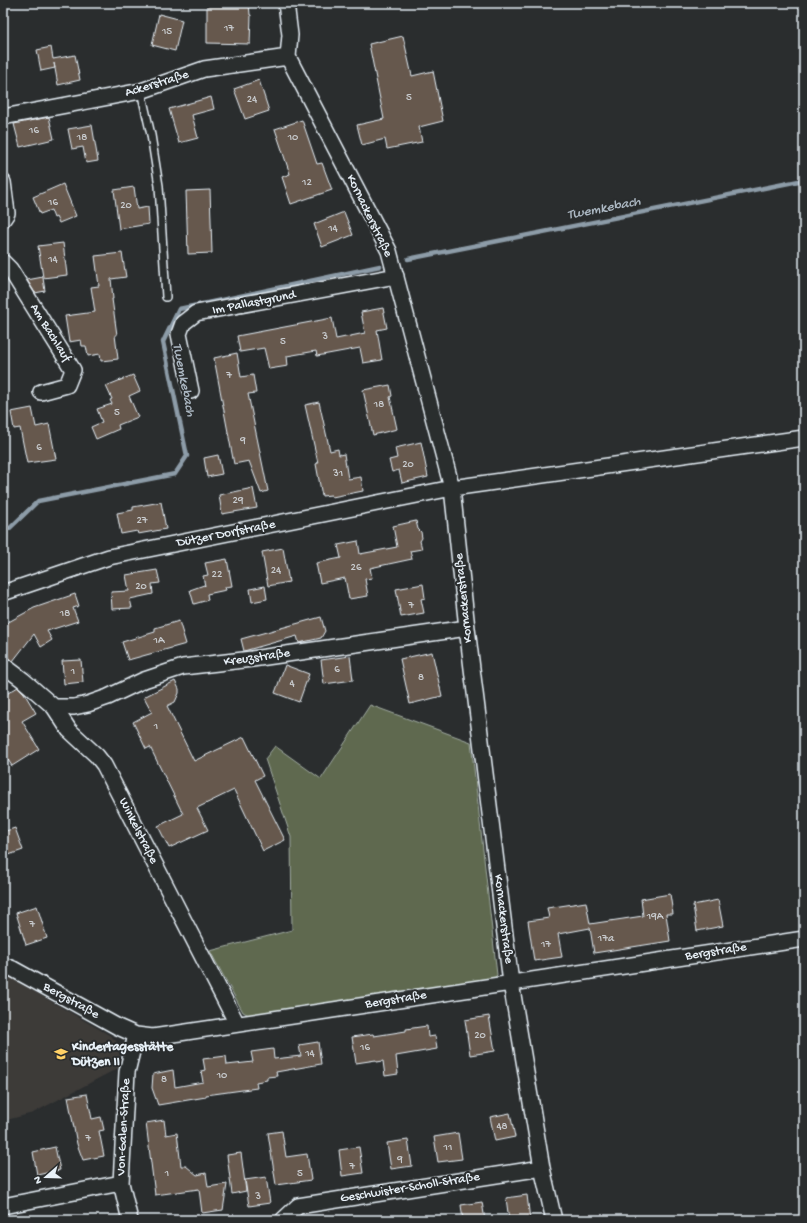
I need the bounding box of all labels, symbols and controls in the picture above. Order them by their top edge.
house number: 17 [223,23,234,35]
house number: 15 [161,26,172,38]
street label: Ackerstraße [123,67,191,101]
house number: 5 [406,92,412,104]
house number: 24 [247,94,258,106]
house number: 16 [28,125,39,137]
house number: 18 [76,132,87,144]
house number: 10 [287,132,298,144]
street label: Kornackerstraße [343,172,396,260]
house number: 12 [301,177,313,189]
water label: Twemkebach [566,193,643,224]
house number: 16 [47,197,58,209]
house number: 20 [120,200,132,212]
house number: 14 [327,223,339,235]
house number: 14 [47,254,59,266]
street label: Im Pallastgrund [211,287,298,318]
street label: Am Bachlauf [26,301,74,366]
house number: 3 [321,331,328,343]
house number: 5 [280,336,286,348]
water label: Twemkebach [168,342,199,419]
house number: 7 [225,370,232,382]
house number: 18 [373,399,384,411]
house number: 5 [114,407,120,419]
house number: 9 [239,435,246,447]
house number: 6 [36,442,42,454]
house number: 20 [402,459,414,471]
house number: 31 [332,468,343,480]
house number: 29 [233,495,244,507]
house number: 27 [136,515,148,527]
street label: Dützer Dorfstraße [174,517,277,551]
street label: Kornackerstraße [452,552,476,644]
house number: 26 [351,562,362,574]
house number: 24 [271,565,282,577]
house number: 22 [212,569,223,581]
house number: 20 [135,581,147,593]
house number: 7 [407,600,414,612]
house number: 18 [59,608,70,620]
house number: 1A [153,635,165,647]
street label: Kreuzstraße [223,646,291,670]
house number: 6 [334,664,340,676]
house number: 1 [70,666,75,678]
house number: 8 [418,672,424,684]
house number: 4 [289,678,295,690]
house number: 1 [153,721,158,733]
street label: Winkelstraße [115,796,161,867]
street label: Kornackerstraße [490,873,516,965]
house number: 19A [646,911,664,923]
house number: 7 [28,919,35,931]
house number: 17a [597,933,615,945]
house number: 17 [540,939,551,951]
street label: Bergstraße [683,940,748,964]
street label: Bergstraße [39,979,102,1023]
street label: Bergstraße [363,988,428,1012]
house number: 20 [474,1030,486,1042]
place label: Kindertagesstätte Dützen II [71,1040,174,1070]
house number: 16 [359,1042,370,1054]
school or university icon: Kindertagesstätte Dützen II [53,1046,69,1062]
house number: 14 [304,1048,316,1060]
house number: 10 [216,1070,227,1082]
house number: 8 [161,1074,167,1086]
street label: Von-Galen-Straße [114,1078,134,1177]
house number: 48 [496,1121,508,1133]
house number: 7 [84,1133,91,1145]
house number: 11 [443,1142,452,1154]
house number: 9 [396,1154,403,1166]
north arrow [26,1157,66,1197]
house number: 7 [348,1161,355,1173]
house number: 1 [164,1168,169,1180]
house number: 5 [297,1168,303,1180]
street label: Geschwister-Scholl-Straße [339,1170,481,1206]
text: N [32,1174,45,1185]
house number: 3 [254,1191,261,1203]

